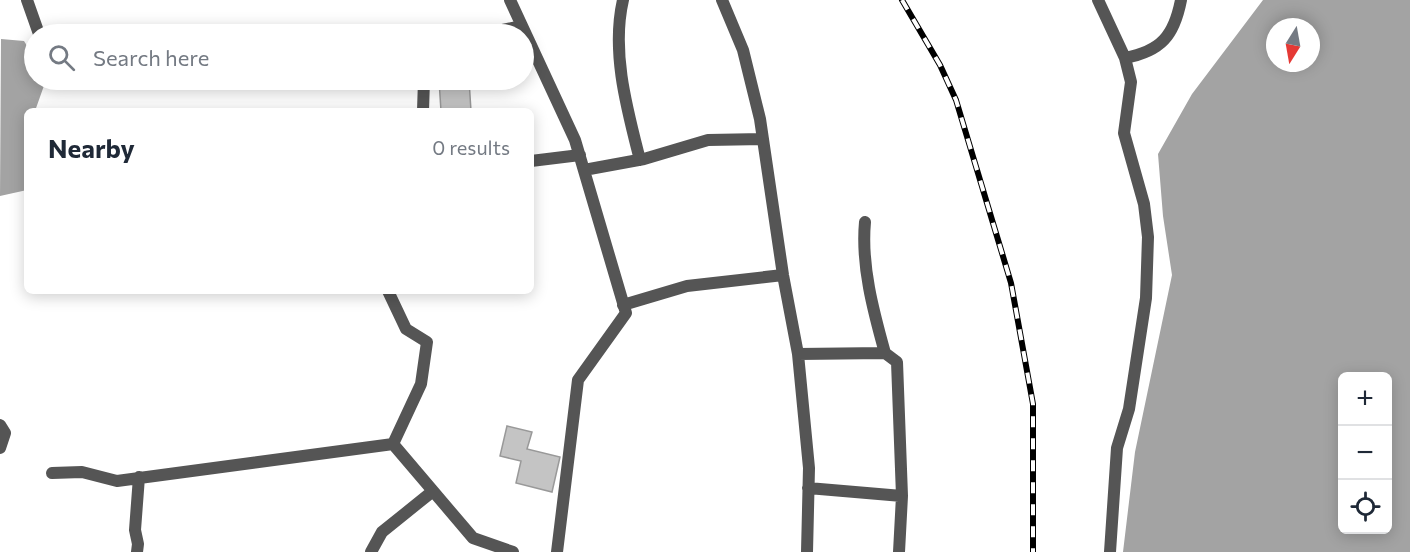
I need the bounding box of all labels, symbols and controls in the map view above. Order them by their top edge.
north arrow [1266,18,1320,72]
search box [24,24,534,90]
icon: search [45,41,78,74]
text: Search here [93,44,209,71]
text: Nearby [48,132,135,163]
text: 0 results [432,135,510,159]
map controls [1338,372,1392,534]
button: + [1338,372,1392,426]
button: − [1338,426,1392,480]
button: locate [1338,480,1392,534]

